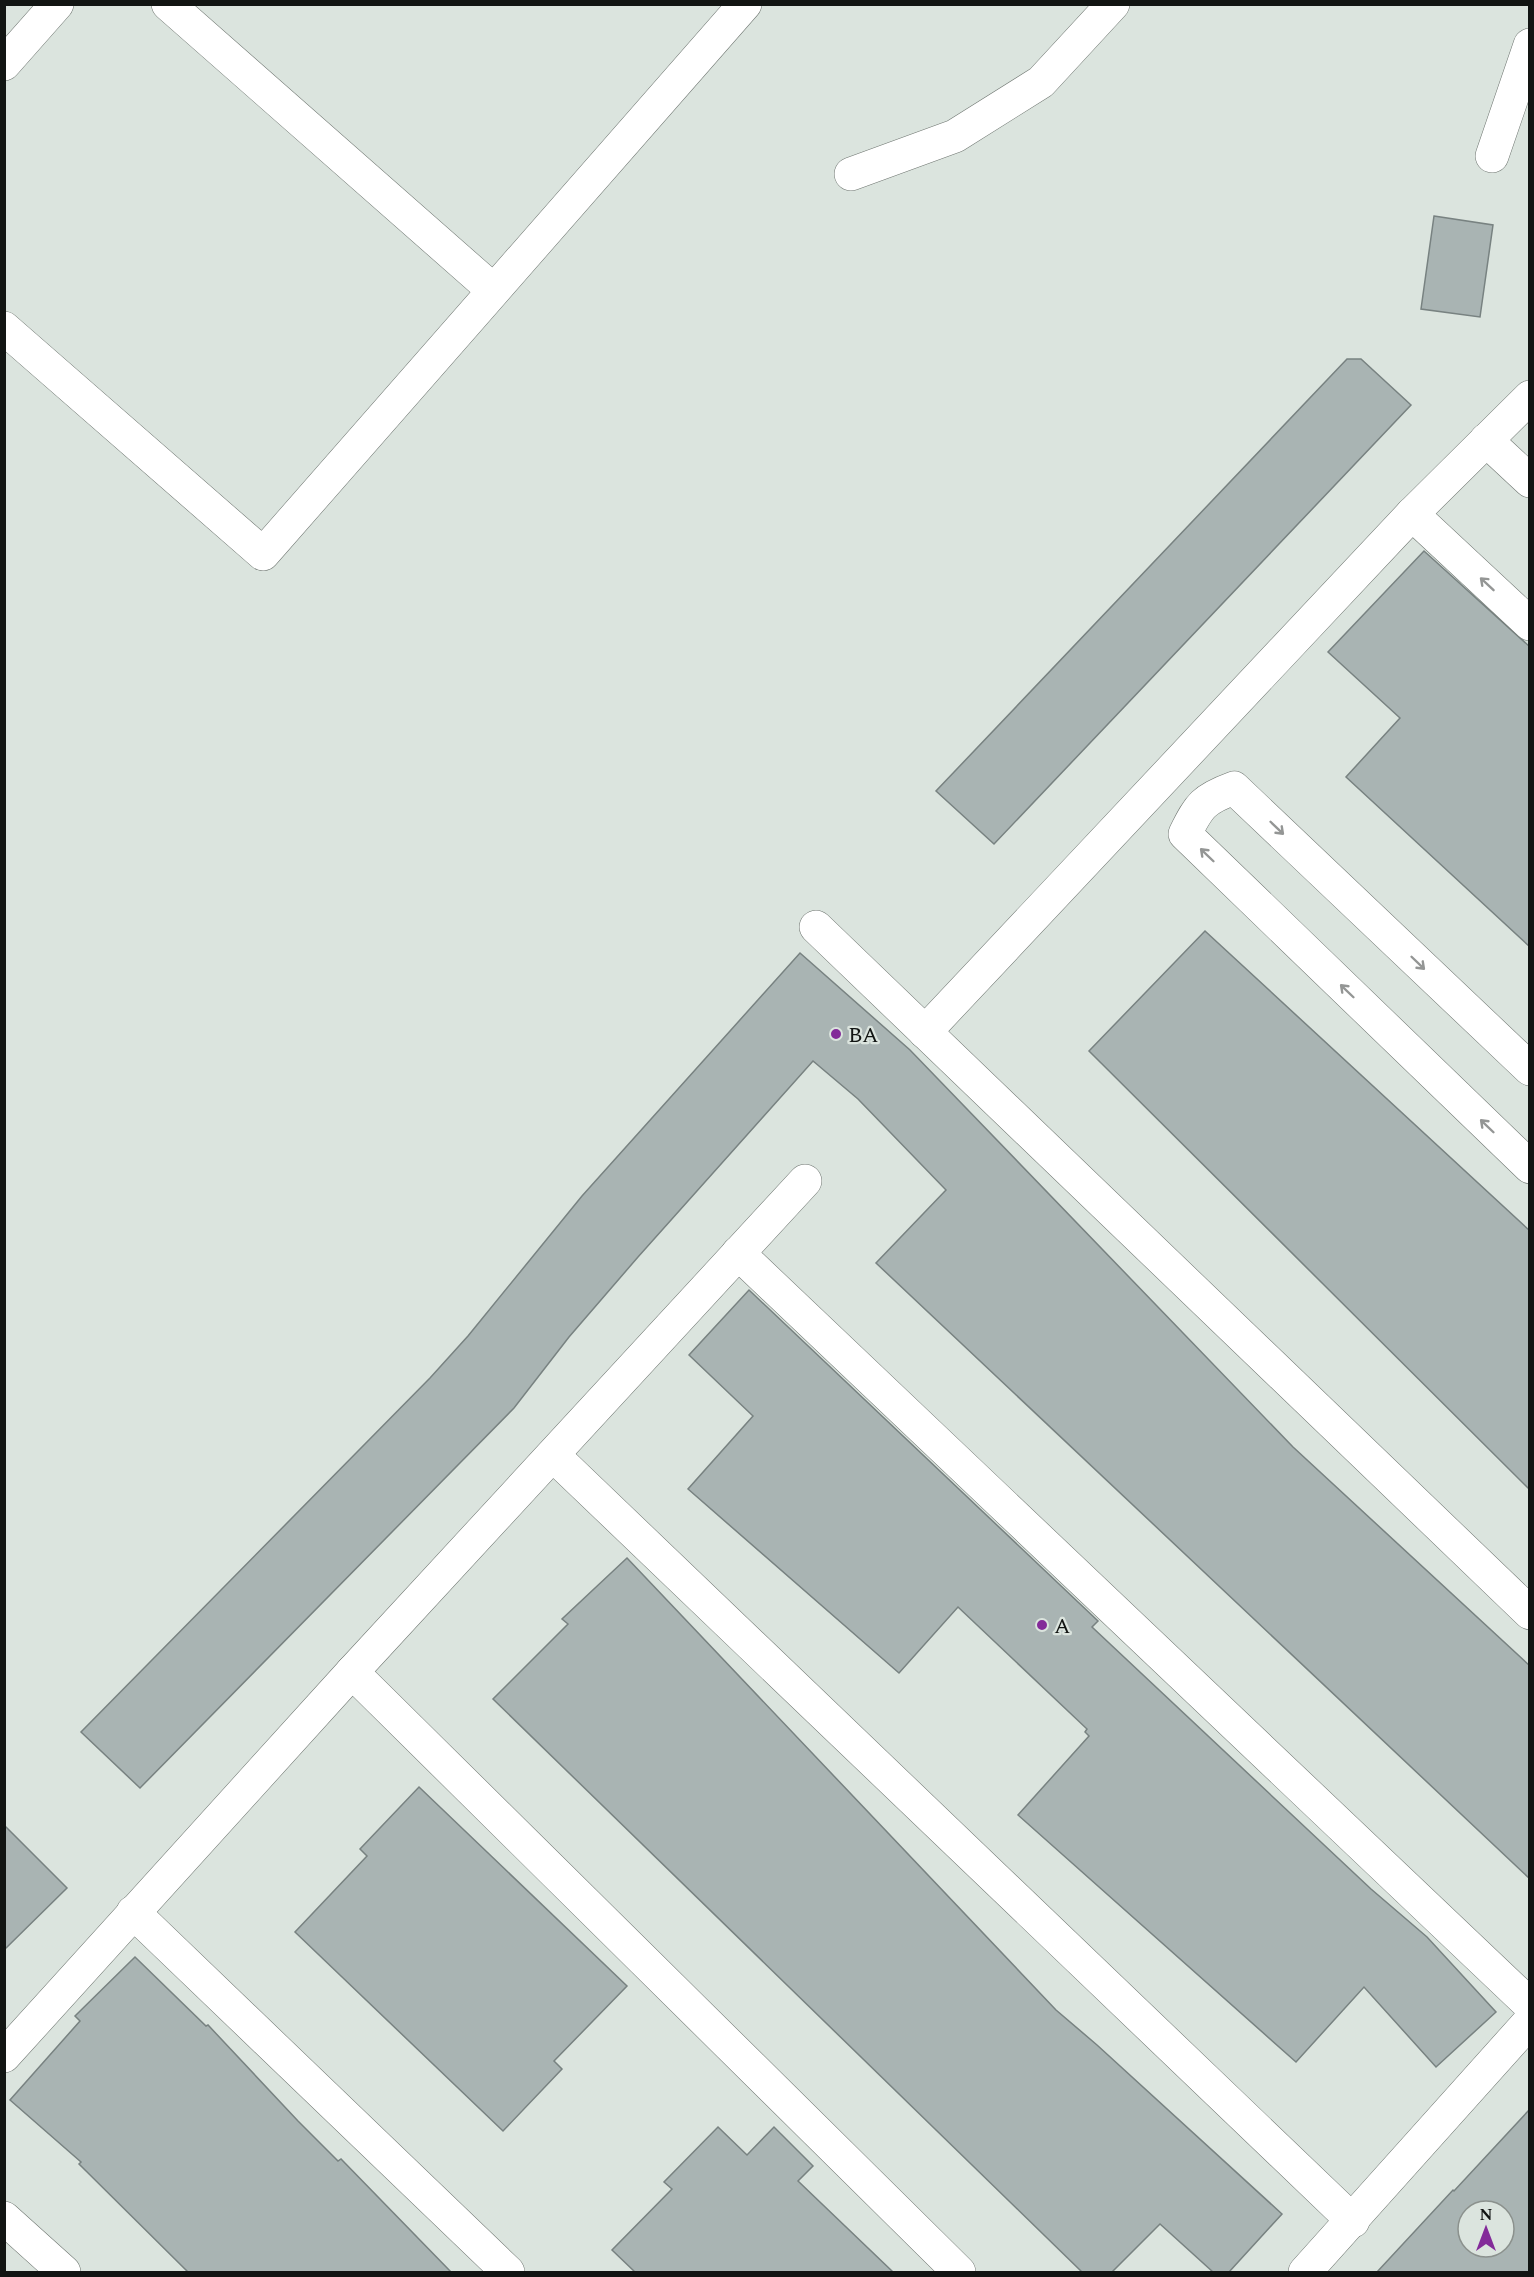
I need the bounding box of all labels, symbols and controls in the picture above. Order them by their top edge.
one-way arrow [1479,577,1494,591]
one-way arrow [1269,821,1284,835]
one-way arrow [1200,849,1215,863]
one-way arrow [1410,955,1425,969]
one-way arrow [1340,984,1355,998]
place label: BA [848,1019,879,1052]
marker: BA [829,1027,843,1041]
one-way arrow [1480,1119,1495,1134]
place label: A [1054,1610,1071,1643]
marker: A [1035,1618,1049,1632]
north arrow [1456,2199,1516,2259]
text: N [1479,2203,1493,2227]

